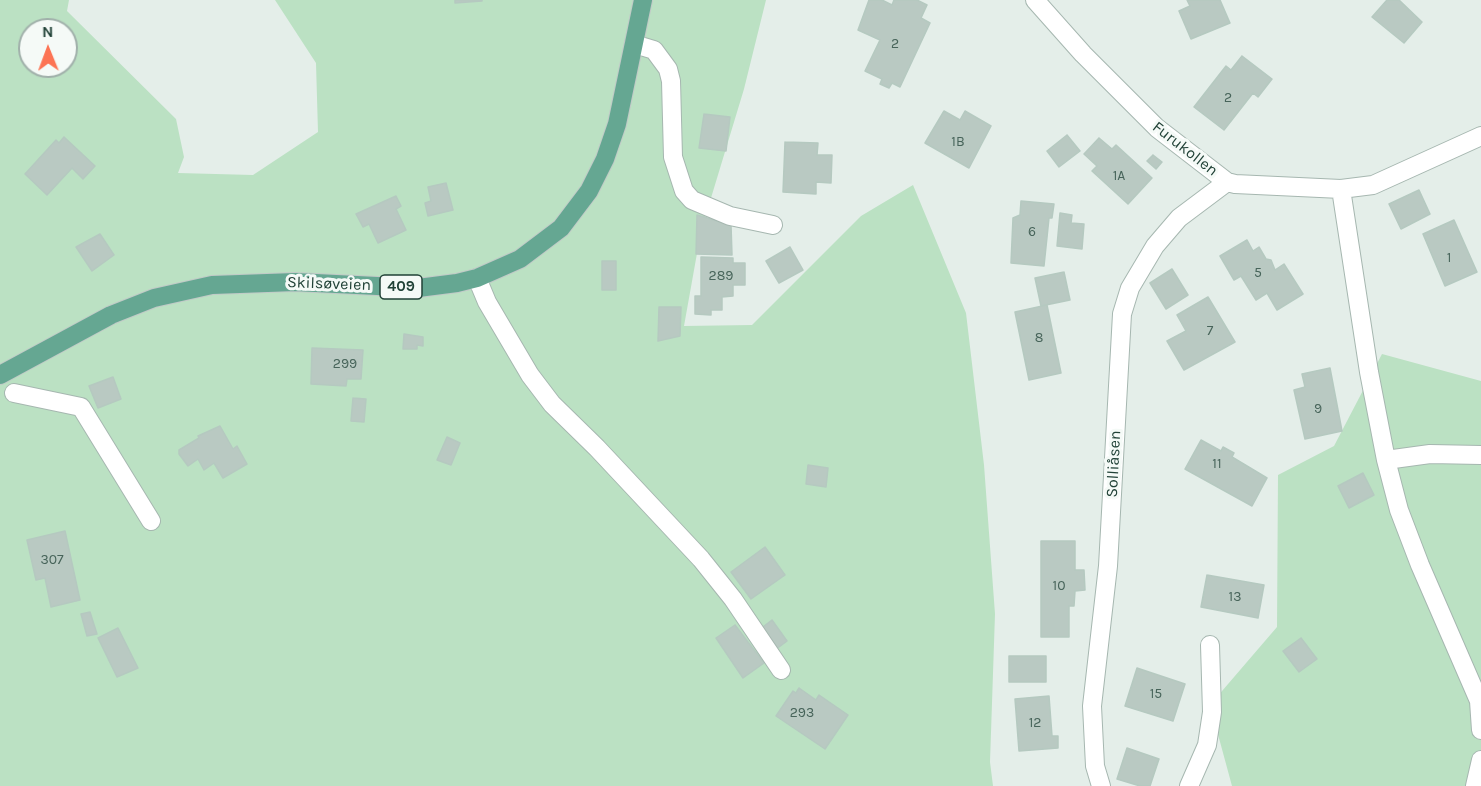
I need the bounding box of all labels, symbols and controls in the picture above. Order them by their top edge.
north arrow [18,18,78,78]
text: N [42,22,54,41]
house number: 2 [891,36,899,52]
house number: 2 [1224,90,1232,106]
street label: Furukollen [1148,118,1222,180]
house number: 1B [951,134,965,150]
house number: 1A [1113,168,1125,184]
house number: 6 [1028,224,1036,240]
house number: 1 [1447,250,1451,266]
house number: 5 [1254,265,1262,281]
house number: 289 [709,268,733,284]
street label: Skilsøveien [287,273,371,295]
road number: 409 [380,275,422,299]
house number: 7 [1207,323,1213,339]
house number: 8 [1035,330,1043,346]
house number: 299 [333,356,357,372]
house number: 9 [1314,401,1322,417]
street label: Solliåsen [1103,430,1125,498]
house number: 11 [1212,456,1222,472]
house number: 307 [40,552,64,568]
house number: 10 [1053,578,1065,594]
house number: 13 [1229,589,1241,605]
house number: 15 [1150,686,1162,702]
house number: 293 [790,705,814,721]
house number: 12 [1029,715,1041,731]

